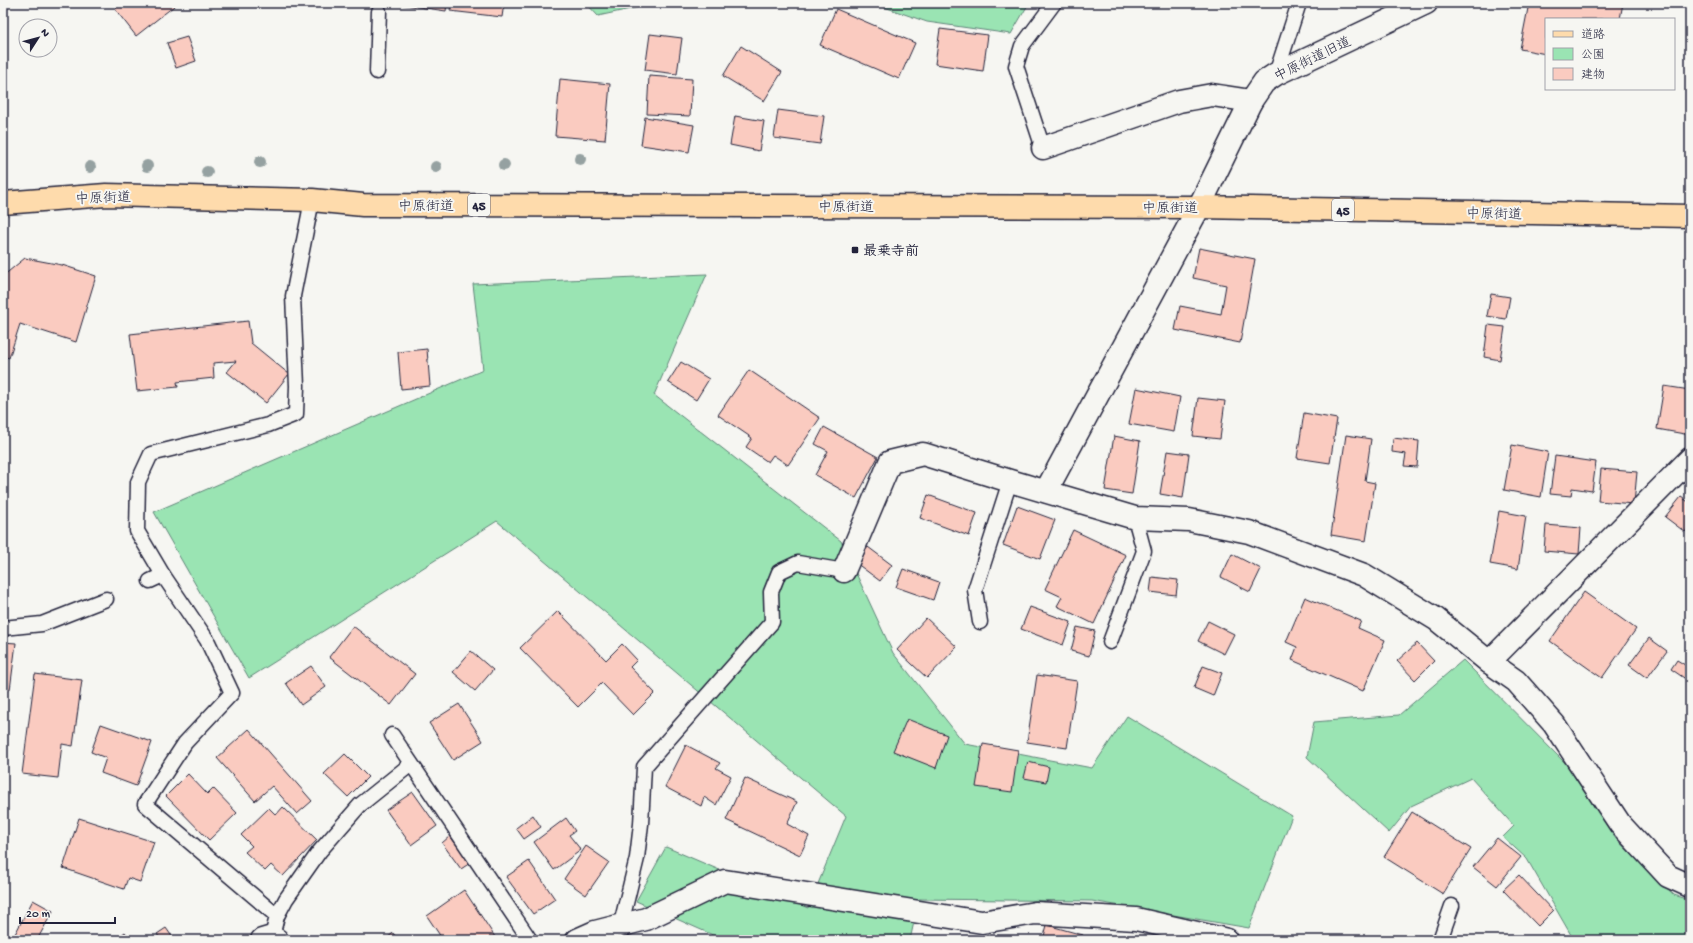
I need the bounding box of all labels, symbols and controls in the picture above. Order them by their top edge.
north arrow [18,18,58,58]
legend [1545,18,1675,90]
text: N [38,27,51,40]
text: 道路 [1581,28,1605,43]
street label: 中原街道旧道 [1272,34,1355,86]
text: 公園 [1581,48,1605,63]
text: 建物 [1581,68,1605,83]
street label: 中原街道 [75,190,131,209]
road number: 45 [468,194,490,216]
street label: 中原街道 [398,199,454,216]
road number: 45 [1332,199,1354,221]
street label: 中原街道 [818,200,874,217]
street label: 中原街道 [1142,201,1198,218]
street label: 中原街道 [1466,207,1522,224]
place label: 最乗寺前 [863,243,919,261]
marker: 最乗寺前 [850,245,860,255]
scale bar [20,899,115,925]
text: 20 m [26,908,51,922]

